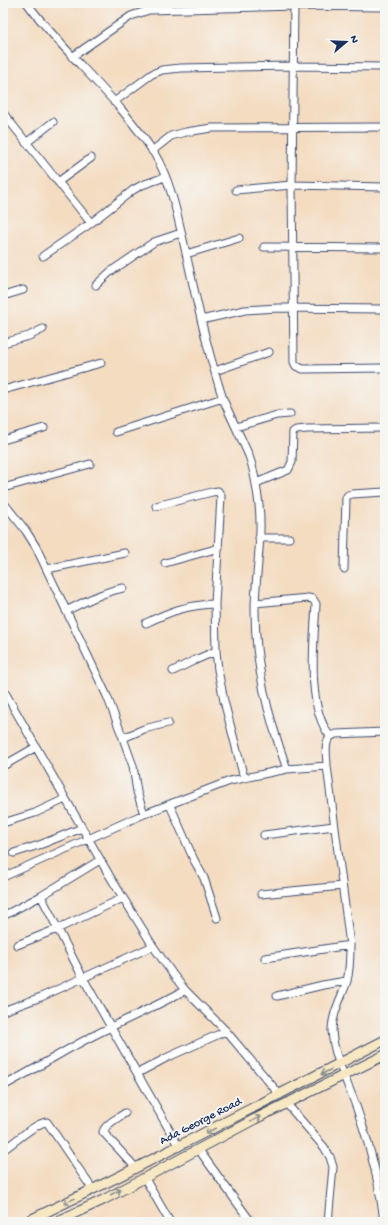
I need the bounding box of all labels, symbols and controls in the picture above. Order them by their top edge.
north arrow [326,22,366,62]
text: N [347,34,360,45]
one-way arrow [320,1068,332,1076]
street label: Ada George Road [158,1095,245,1149]
one-way arrow [250,1115,262,1122]
one-way arrow [204,1128,216,1135]
one-way arrow [110,1188,122,1196]
one-way arrow [63,1198,75,1206]

